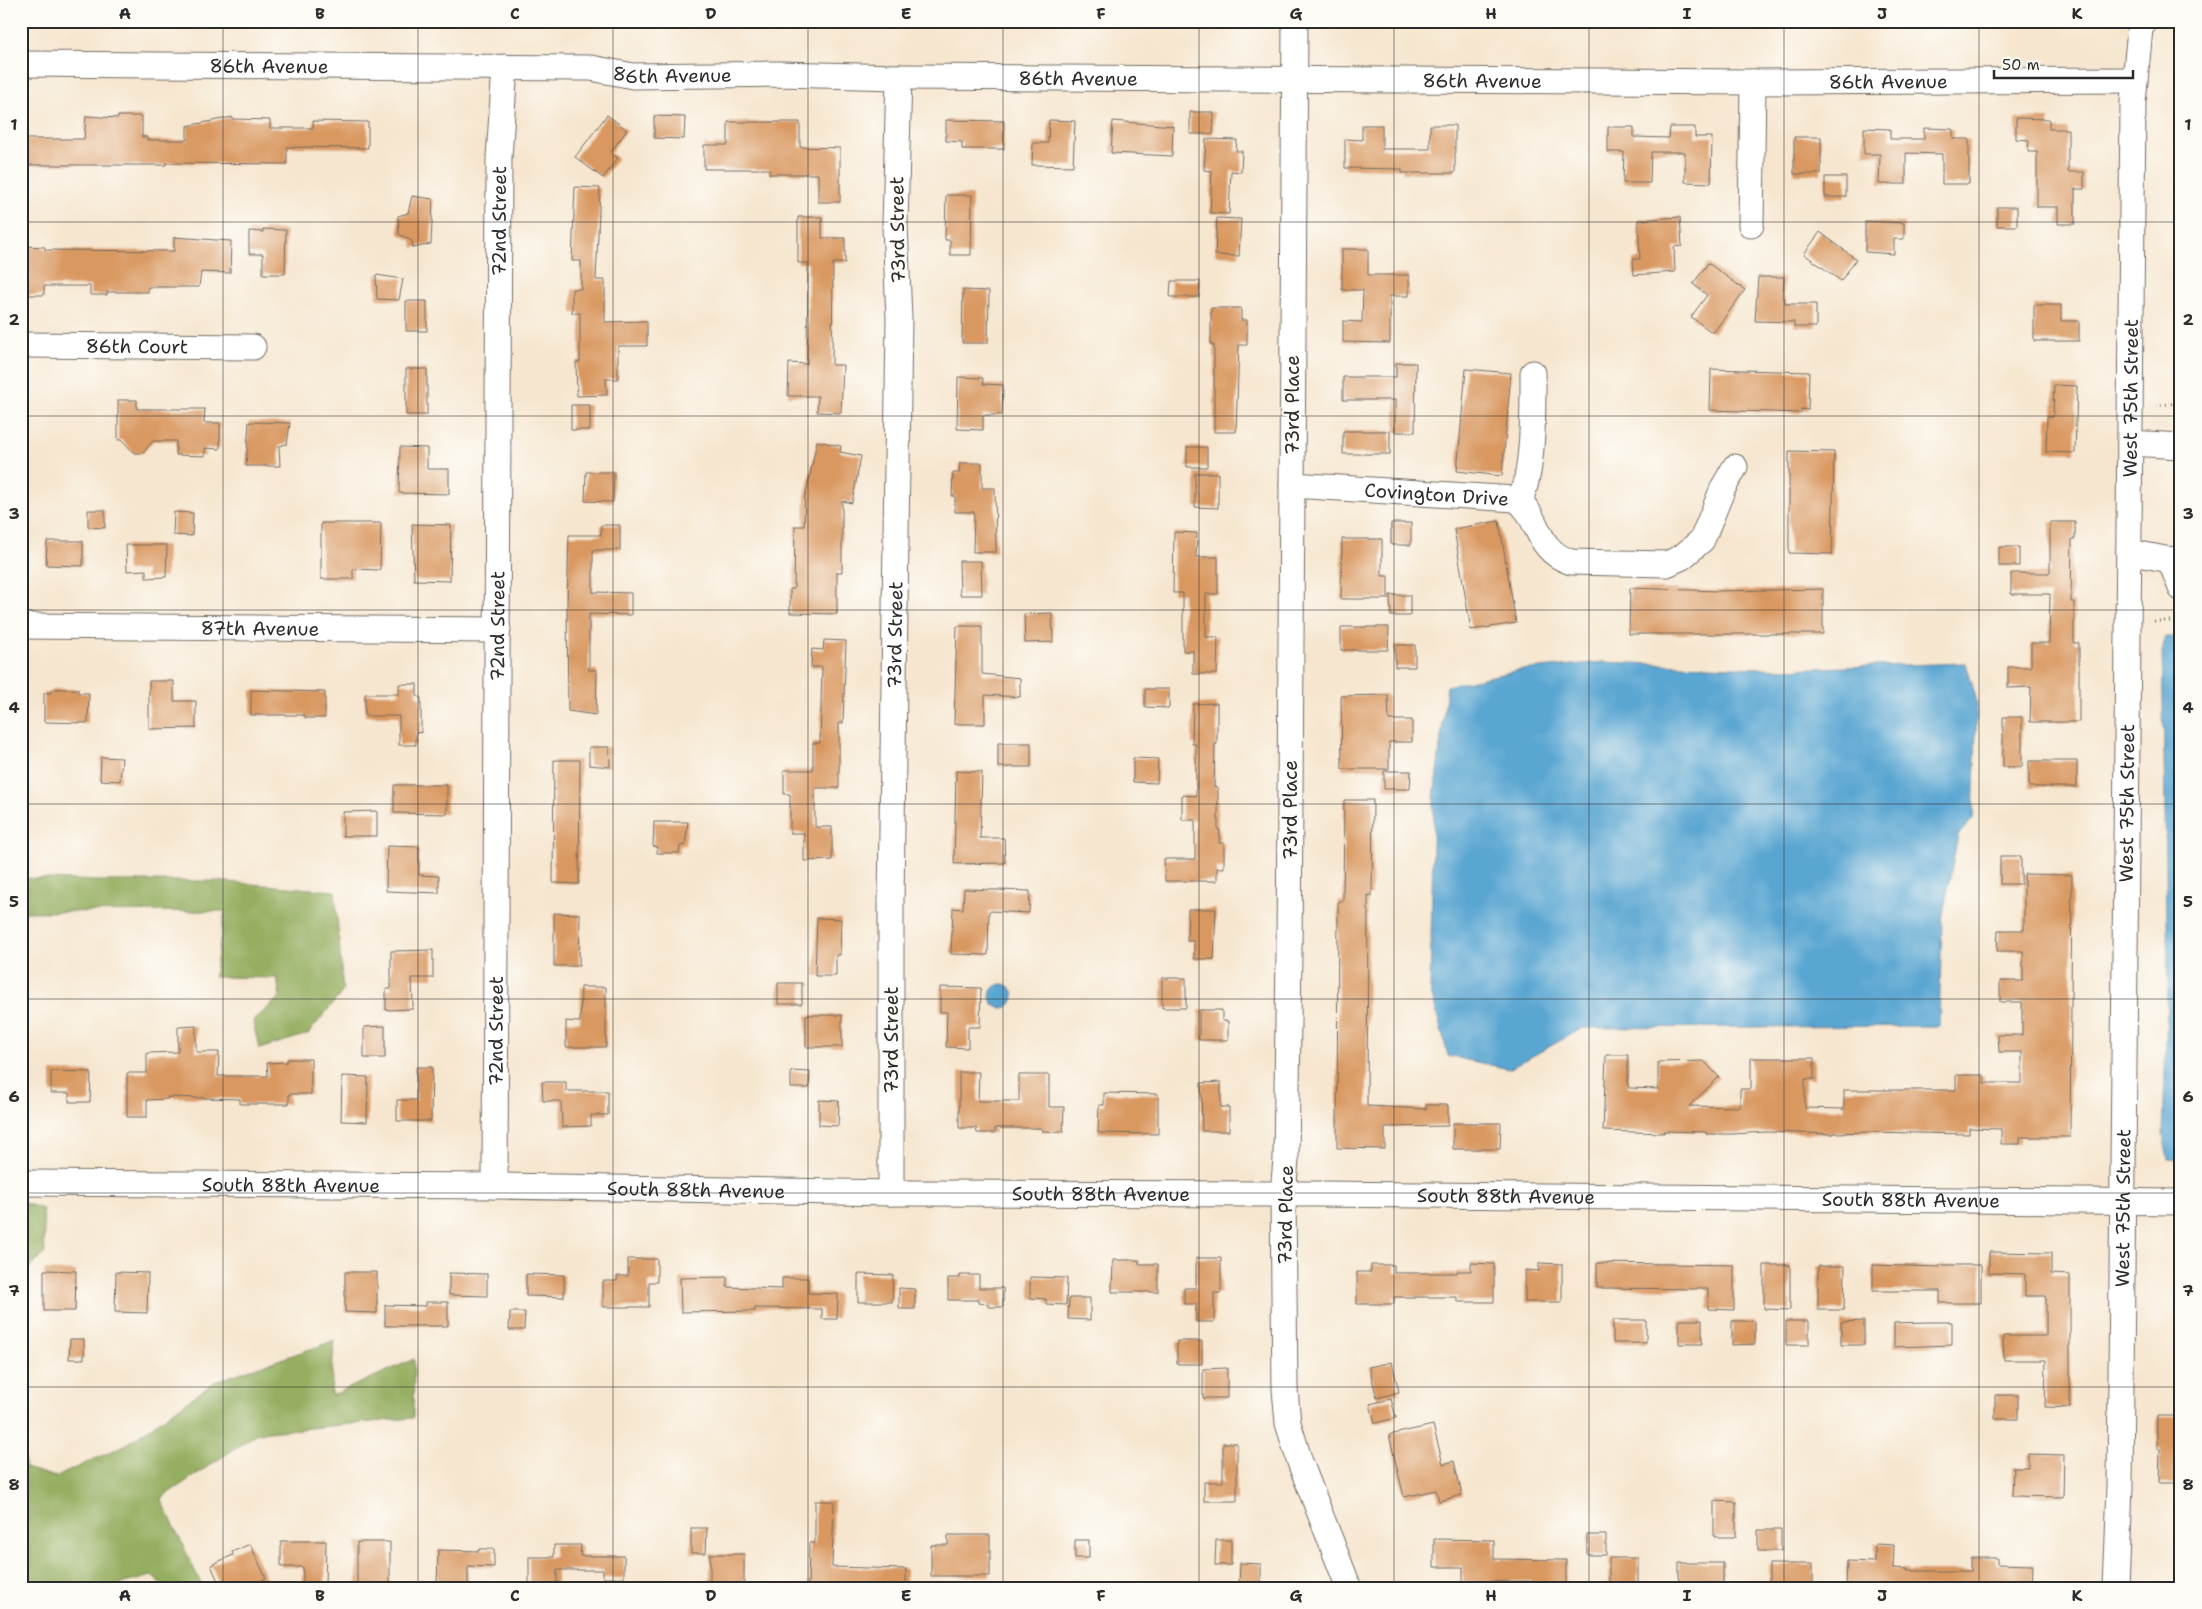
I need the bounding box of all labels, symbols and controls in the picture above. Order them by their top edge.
text: A [119,3,131,24]
text: B [315,3,325,24]
text: C [510,3,520,24]
text: D [705,3,717,24]
text: E [901,3,911,24]
text: F [1096,3,1106,24]
text: G [1290,3,1303,24]
text: H [1485,3,1497,24]
text: I [1683,3,1692,24]
text: J [1877,3,1887,24]
text: K [2072,3,2083,24]
scale bar [1994,48,2133,80]
street label: 86th Avenue [209,53,329,79]
text: 50 m [2002,55,2040,75]
street label: 86th Avenue [611,60,732,90]
street label: 86th Avenue [1019,66,1138,91]
street label: 86th Avenue [1423,68,1542,94]
street label: 86th Avenue [1829,69,1948,95]
text: 1 [10,114,18,135]
text: 1 [2184,114,2192,135]
street label: 72nd Street [487,166,512,276]
street label: 73rd Street [884,176,911,284]
text: 2 [8,309,20,330]
text: 2 [2182,309,2194,330]
street label: West 75th Street [2117,319,2144,477]
street label: 86th Court [86,334,188,359]
street label: 73rd Place [1280,355,1305,455]
street label: Covington Drive [1364,478,1510,512]
text: 3 [8,503,20,524]
text: 3 [2182,503,2194,524]
street label: 72nd Street [485,571,510,681]
street label: 73rd Street [882,581,908,689]
street label: 87th Avenue [201,616,319,642]
text: 4 [8,697,20,718]
text: 4 [2182,697,2194,718]
street label: West 75th Street [2114,724,2140,882]
street label: 73rd Place [1278,760,1303,860]
text: 5 [9,891,19,912]
text: 5 [2183,891,2193,912]
street label: 72nd Street [483,976,509,1086]
street label: 73rd Street [879,986,904,1094]
text: 6 [8,1086,20,1107]
text: 6 [2182,1086,2194,1107]
street label: West 75th Street [2110,1129,2136,1287]
street label: 73rd Place [1272,1165,1299,1265]
street label: South 88th Avenue [202,1172,380,1198]
street label: South 88th Avenue [607,1176,785,1204]
street label: South 88th Avenue [1012,1181,1190,1207]
street label: South 88th Avenue [1417,1183,1595,1210]
street label: South 88th Avenue [1822,1187,2000,1213]
text: 7 [8,1280,20,1301]
text: 7 [2182,1280,2194,1301]
text: 8 [8,1474,20,1495]
text: 8 [2182,1474,2194,1495]
text: A [119,1585,131,1606]
text: B [315,1585,325,1606]
text: C [510,1585,520,1606]
text: D [705,1585,717,1606]
text: E [901,1585,911,1606]
text: F [1096,1585,1106,1606]
text: G [1290,1585,1303,1606]
text: H [1485,1585,1497,1606]
text: I [1683,1585,1692,1606]
text: J [1877,1585,1887,1606]
text: K [2072,1585,2083,1606]

